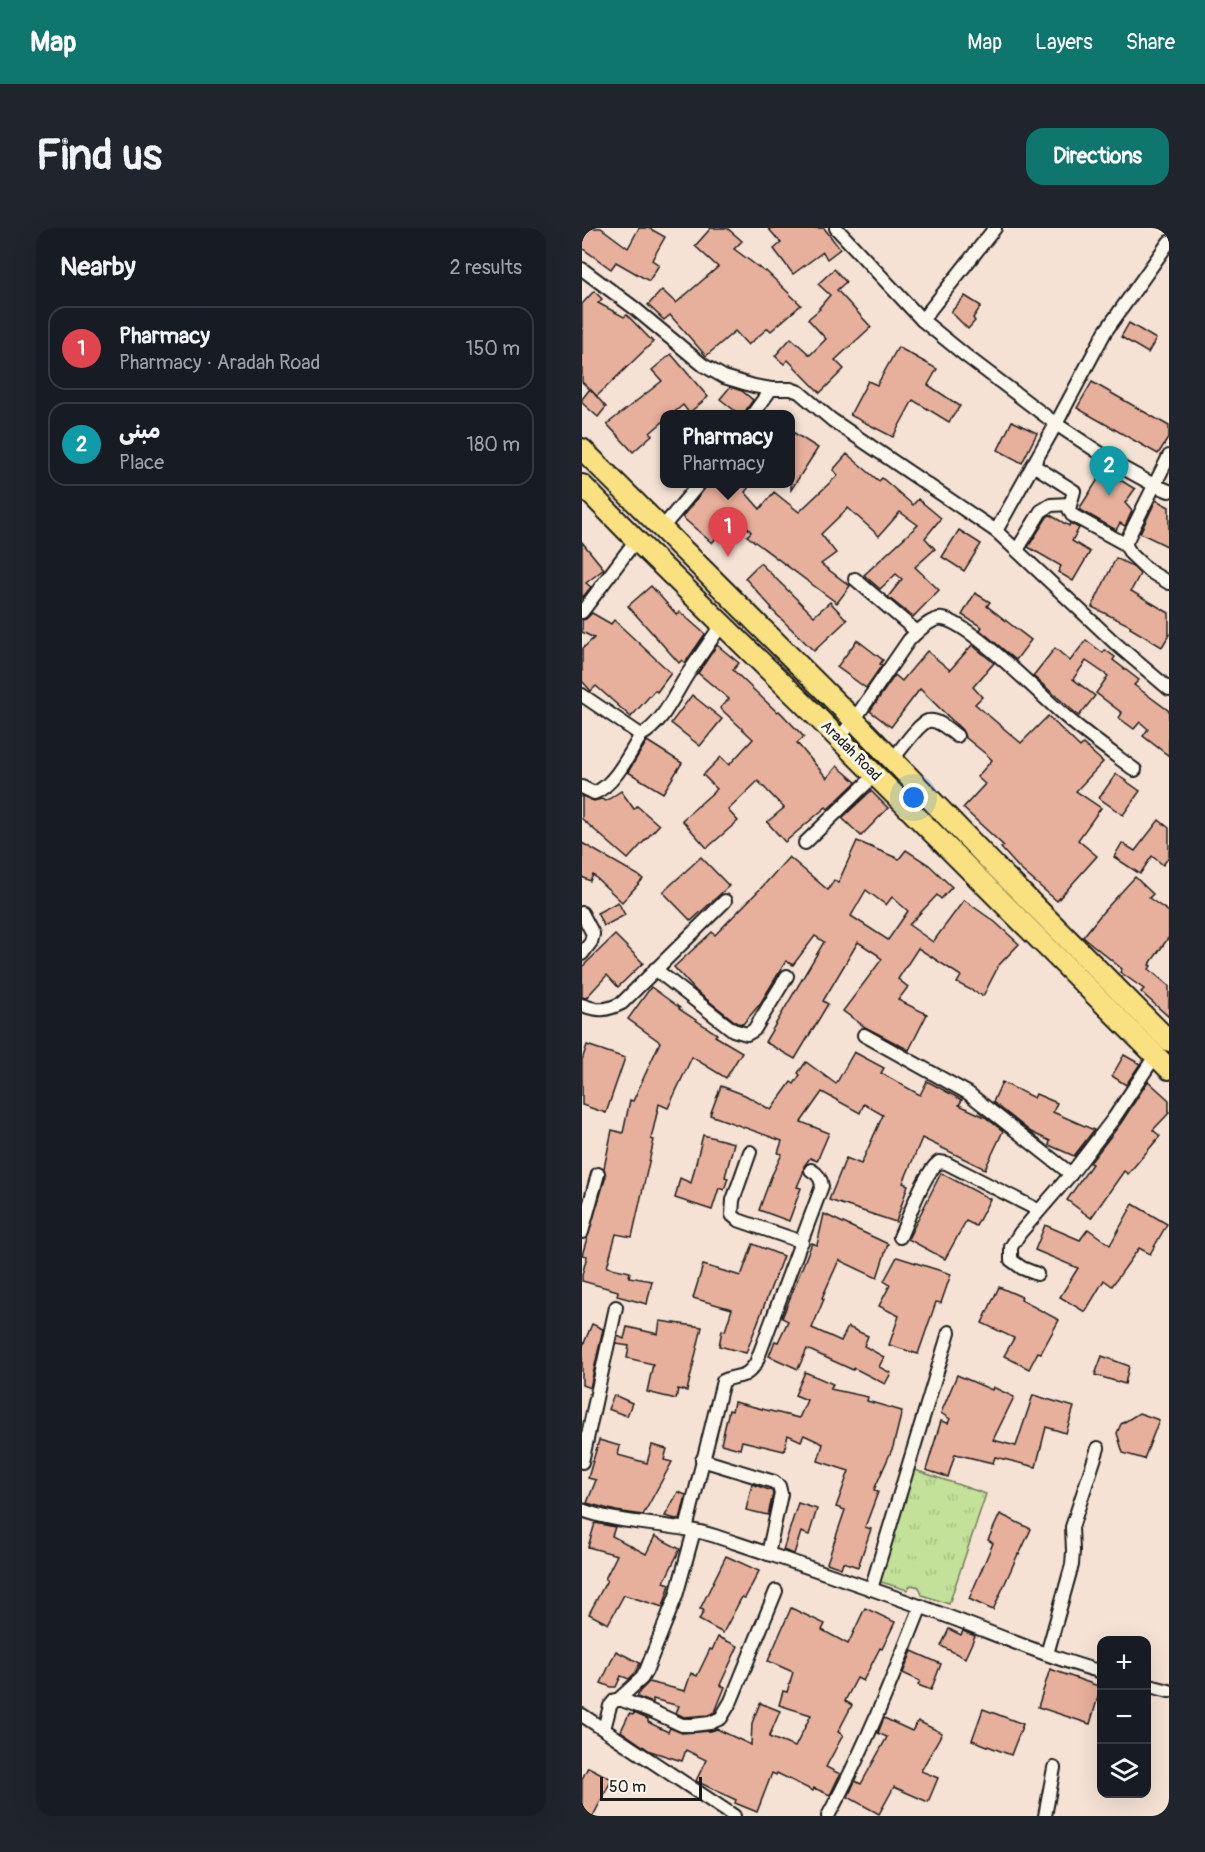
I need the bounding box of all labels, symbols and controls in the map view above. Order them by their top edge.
text: Map [30,25,76,60]
text: Map [967,29,1002,56]
text: Layers [1035,29,1093,56]
text: Share [1126,29,1175,56]
button: Directions [1026,128,1169,185]
text: Find us [36,130,162,182]
text: Nearby [60,251,136,283]
text: 2 results [450,255,522,280]
text: Pharmacy [119,322,210,350]
text: 1 [78,336,85,361]
text: 150 m [466,336,520,361]
text: Pharmacy · Aradah Road [119,350,320,375]
popup [660,410,795,488]
text: مبنى [119,417,161,445]
text: Pharmacy [682,423,773,451]
text: 2 [76,432,87,457]
text: 180 m [466,432,520,457]
pin: 2 [1090,446,1128,496]
text: Place [119,450,164,475]
text: Pharmacy [682,451,765,476]
pin: 1 [708,508,748,557]
street label: Aradah Road [817,717,885,785]
your location [899,783,928,812]
map controls [1097,1636,1151,1798]
button: + [1097,1636,1151,1690]
button: − [1097,1690,1151,1744]
button: layers [1097,1744,1151,1798]
scale bar [600,1774,702,1802]
text: 50 m [609,1777,646,1797]

